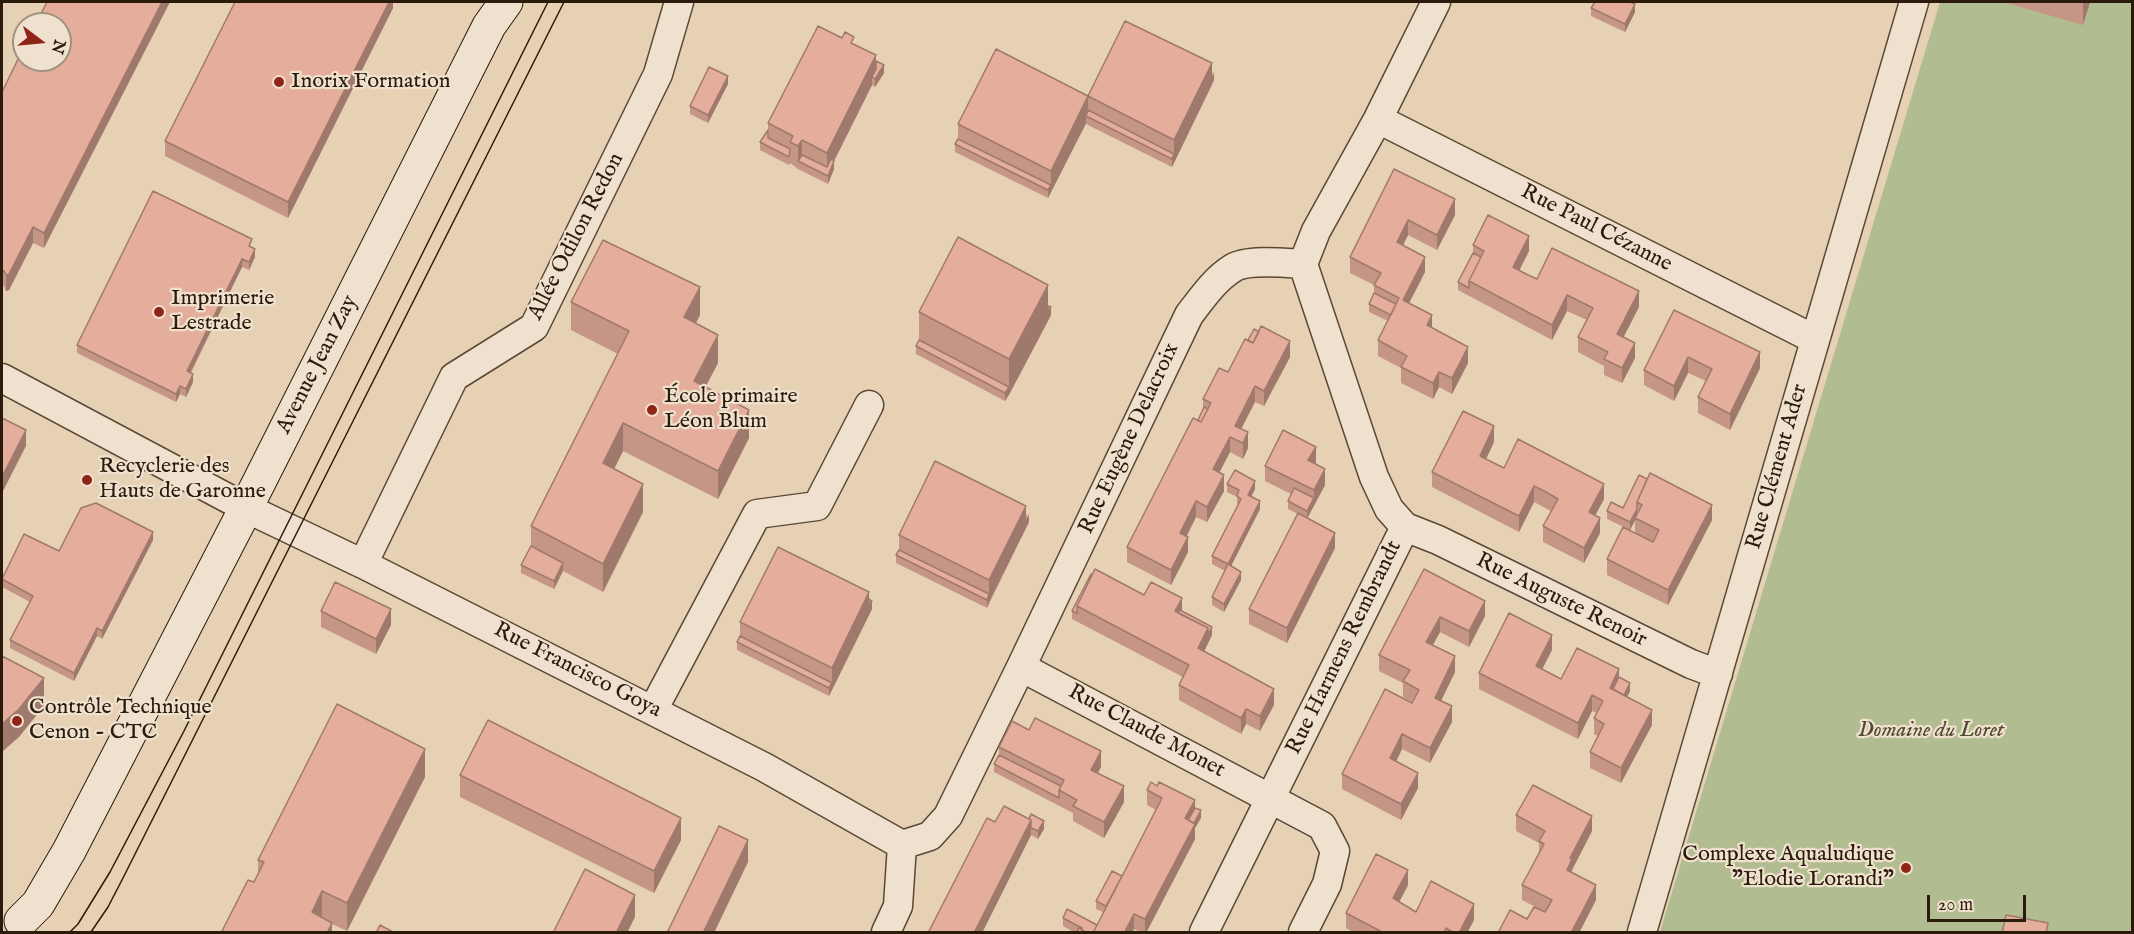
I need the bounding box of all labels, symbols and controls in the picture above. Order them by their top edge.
north arrow [12,12,72,72]
text: N [46,37,69,56]
place label: Inorix Formation [291,69,450,95]
marker: Inorix Formation [272,75,286,89]
street label: Allée Odilon Redon [524,149,630,325]
street label: Rue Paul Cézanne [1516,179,1676,279]
place label: Imprimerie Lestrade [171,286,274,338]
street label: Avenue Jean Zay [272,291,364,439]
marker: Imprimerie Lestrade [152,305,166,319]
street label: Rue Eugène Delacroix [1074,339,1186,539]
street label: Rue Clément Ader [1742,381,1814,553]
place label: École primaire Léon Blum [664,384,798,436]
marker: École primaire Léon Blum [645,403,659,417]
place label: Recyclerie des Hauts de Garonne [99,454,266,506]
marker: Recyclerie des Hauts de Garonne [80,473,94,487]
street label: Rue Harmens Rembrandt [1282,537,1408,759]
street label: Rue Auguste Renoir [1471,548,1651,654]
street label: Rue Francisco Goya [489,617,665,725]
street label: Rue Claude Monet [1063,680,1229,784]
place label: Contrôle Technique Cenon - CTC [29,695,212,746]
marker: Contrôle Technique Cenon - CTC [10,714,24,728]
park label: Domaine du Loret [1858,718,2004,744]
place label: Complexe Aqualudique "Elodie Lorandi" [1682,842,1894,894]
marker: Complexe Aqualudique "Elodie Lorandi" [1899,861,1913,875]
scale bar [1930,883,2029,921]
text: 20 m [1938,894,1973,917]

